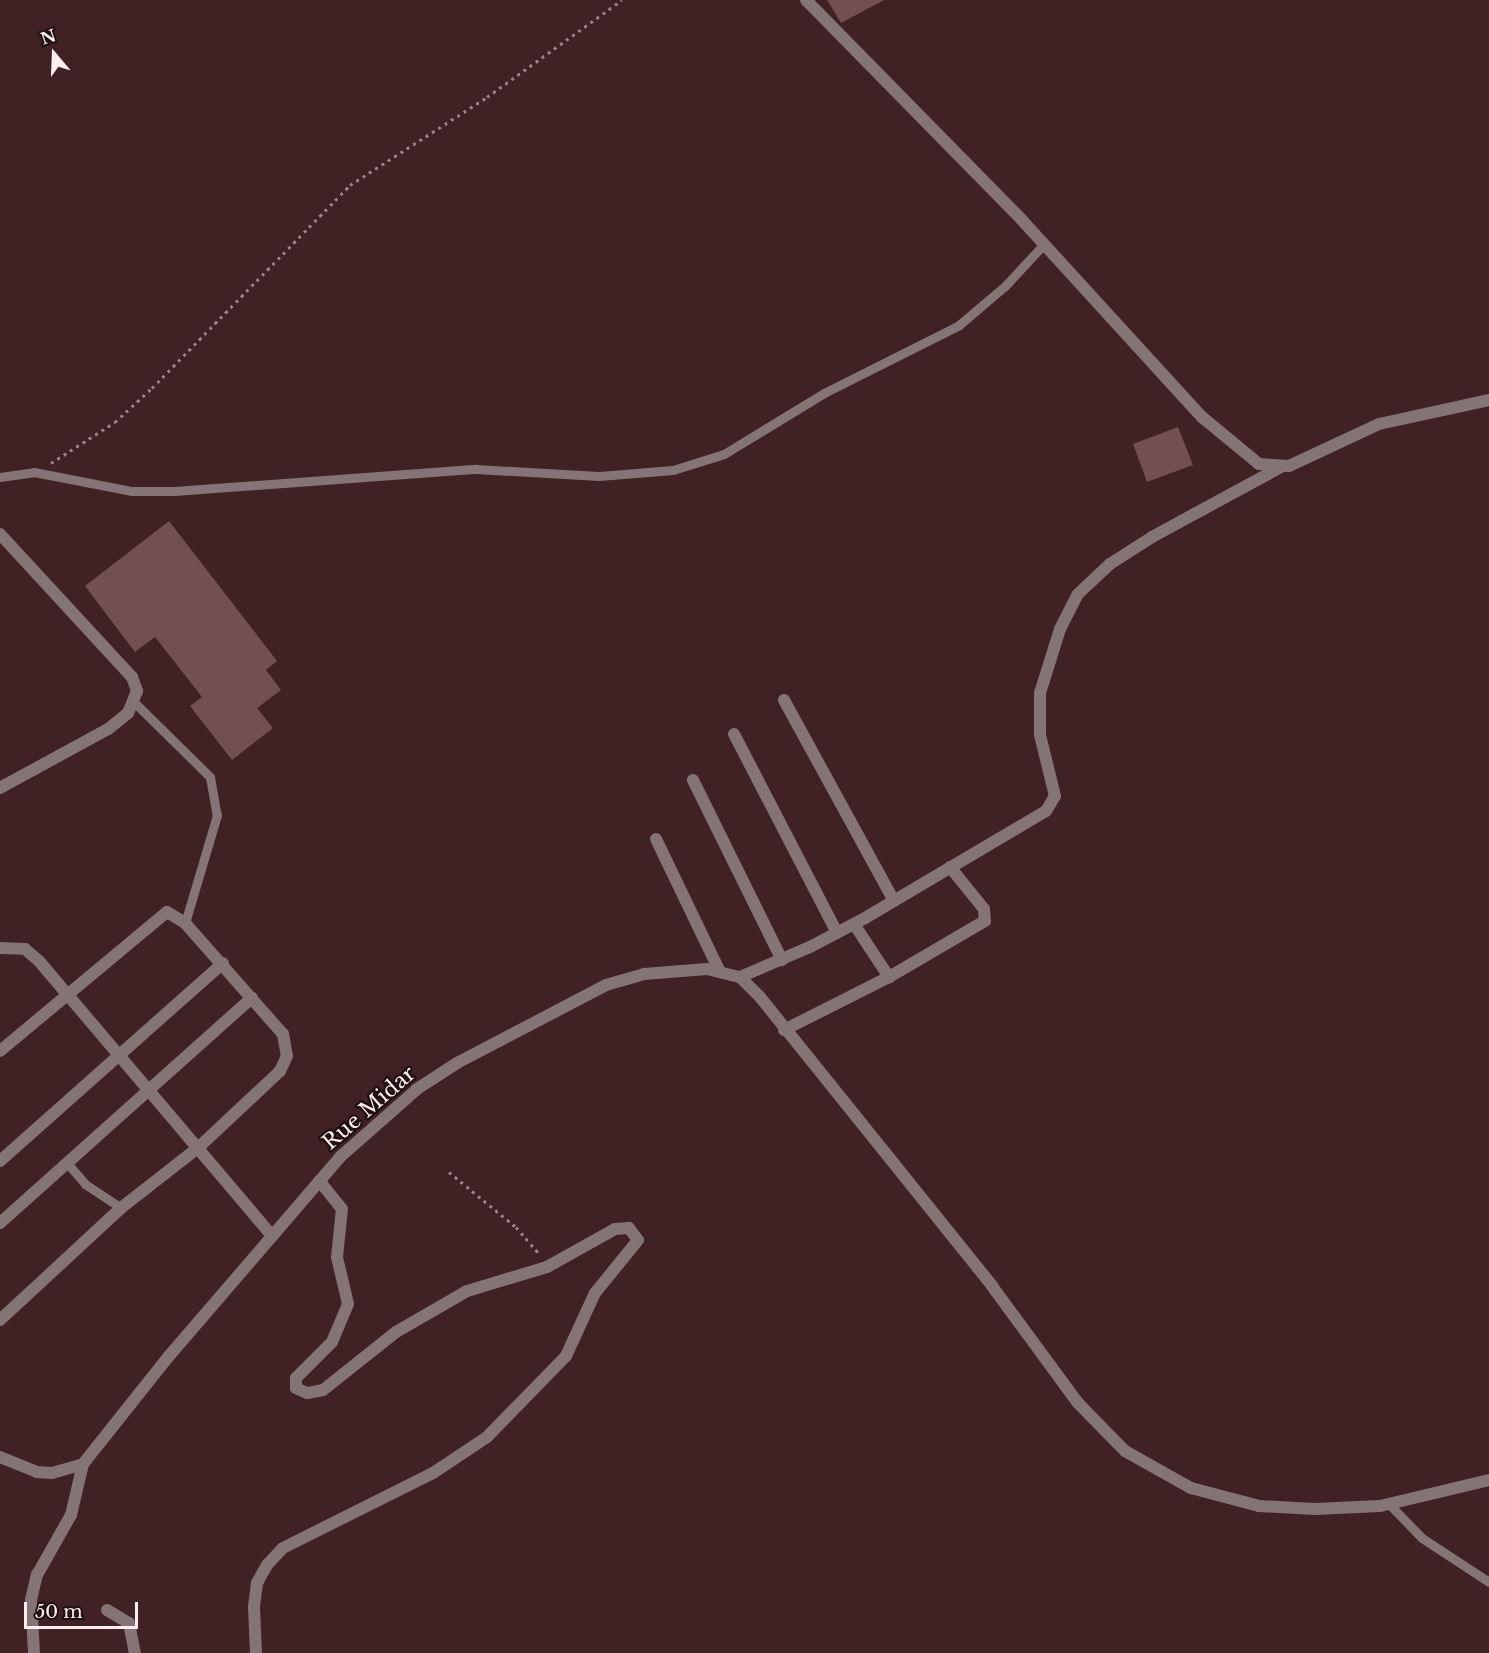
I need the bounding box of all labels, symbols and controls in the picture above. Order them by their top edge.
north arrow [24,24,84,84]
text: N [38,25,59,49]
street label: Rue Midar [318,1061,420,1155]
scale bar [27,1590,141,1628]
text: 50 m [35,1601,83,1623]

